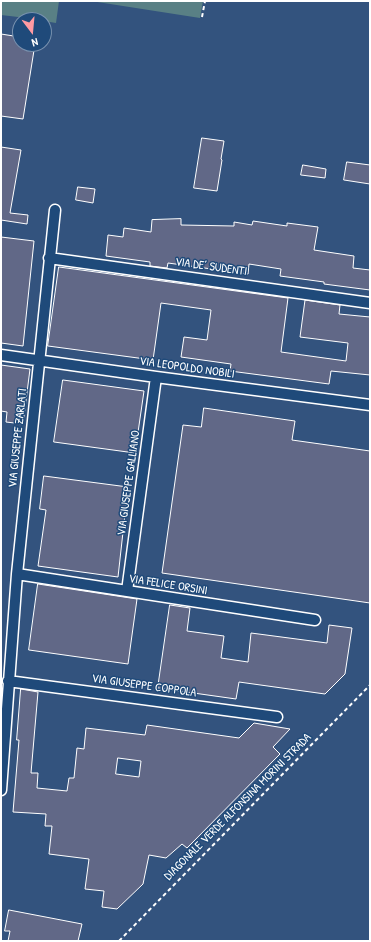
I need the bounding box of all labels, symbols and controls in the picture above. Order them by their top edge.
north arrow [12,12,52,52]
text: N [30,35,40,50]
street label: VIA DE’ SUDENTI [174,255,248,279]
street label: VIA LEOPOLDO NOBILI [139,354,235,382]
street label: VIA GIUSEPPE ZARLATI [6,388,30,488]
street label: VIA GIUSEPPE GALLIANO [114,429,144,537]
street label: VIA FELICE ORSINI [128,572,208,598]
street label: VIA GIUSEPPE COPPOLA [91,672,197,700]
street label: DIAGONALE VERDE ALFONSINA MORINI STRADA [161,730,315,884]

